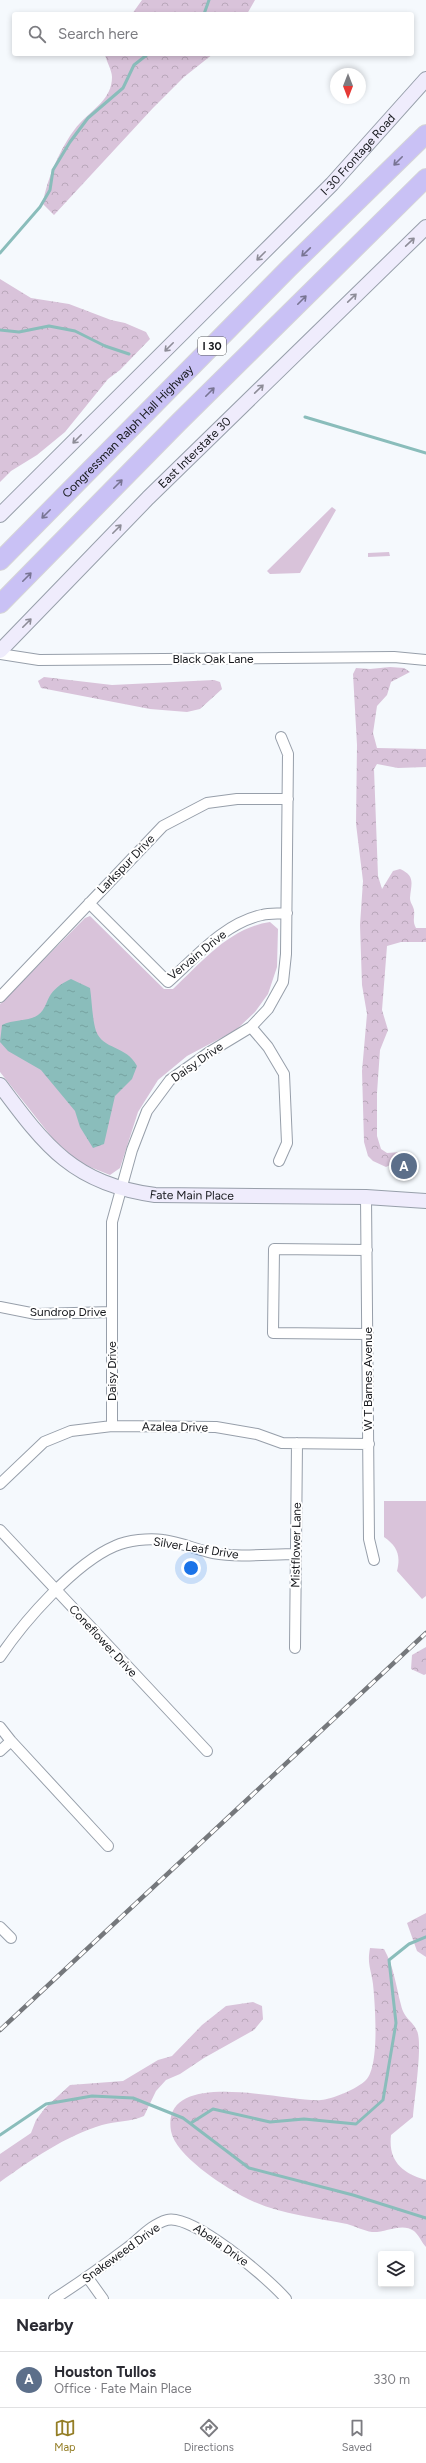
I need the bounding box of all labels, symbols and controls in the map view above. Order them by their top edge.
search box [12,12,414,56]
icon: search [26,23,48,45]
text: Search here [58,25,138,43]
north arrow [330,68,366,104]
street label: I-30 Frontage Road [318,111,398,198]
one-way arrow [393,156,403,166]
one-way arrow [404,238,414,247]
one-way arrow [301,247,311,256]
one-way arrow [256,251,266,260]
one-way arrow [347,293,357,303]
one-way arrow [297,295,307,305]
road number: I 30 [198,337,226,355]
one-way arrow [164,342,174,352]
street label: Congressman Ralph Hall Highway [59,362,197,501]
one-way arrow [254,384,264,394]
one-way arrow [205,387,215,396]
street label: East Interstate 30 [155,414,234,491]
one-way arrow [72,434,82,444]
one-way arrow [114,479,123,489]
one-way arrow [42,509,51,519]
one-way arrow [112,524,122,534]
one-way arrow [22,572,32,582]
one-way arrow [23,618,32,628]
street label: Black Oak Lane [172,652,254,666]
street label: Larkspur Drive [94,831,158,896]
street label: Vervain Drive [165,927,229,983]
street label: Daisy Drive [168,1039,226,1085]
pin: A [391,1151,417,1181]
street label: Fate Main Place [149,1187,234,1203]
street label: Sundrop Drive [30,1305,107,1319]
street label: W T Barnes Avenue [361,1327,375,1431]
street label: Daisy Drive [105,1341,119,1401]
street label: Azalea Drive [142,1419,209,1435]
street label: Mistflower Lane [288,1502,304,1588]
street label: Silver Leaf Drive [152,1534,240,1562]
your location [181,1558,201,1578]
street label: Coneflower Drive [66,1602,140,1680]
street label: Snakeweed Drive [80,2220,163,2286]
street label: Abelia Drive [191,2221,252,2269]
map controls [378,2251,414,2287]
button: layers [378,2251,414,2287]
text: Nearby [16,2315,74,2335]
text: Houston Tullos [54,2363,156,2381]
text: A [24,2372,34,2387]
text: 330 m [373,2372,410,2387]
text: Office · Fate Main Place [54,2381,192,2396]
tab: Map [54,2417,76,2454]
tab: Directions [184,2417,234,2454]
tab: Saved [342,2417,372,2454]

